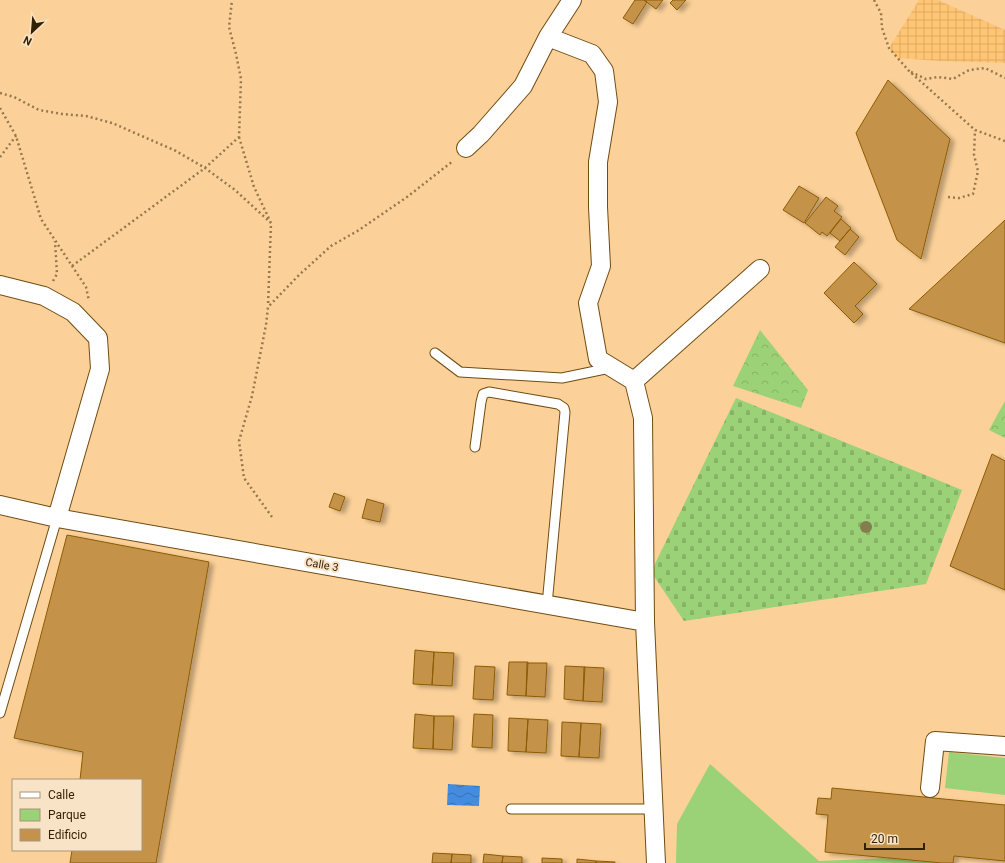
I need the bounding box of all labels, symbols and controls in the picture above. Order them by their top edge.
north arrow [12,12,52,52]
text: N [21,33,34,48]
street label: Calle 3 [304,556,340,574]
legend [12,779,142,851]
text: Calle [48,788,75,802]
text: Parque [48,808,86,822]
scale bar [865,825,924,851]
text: Edificio [48,828,87,842]
text: 20 m [871,832,898,846]

